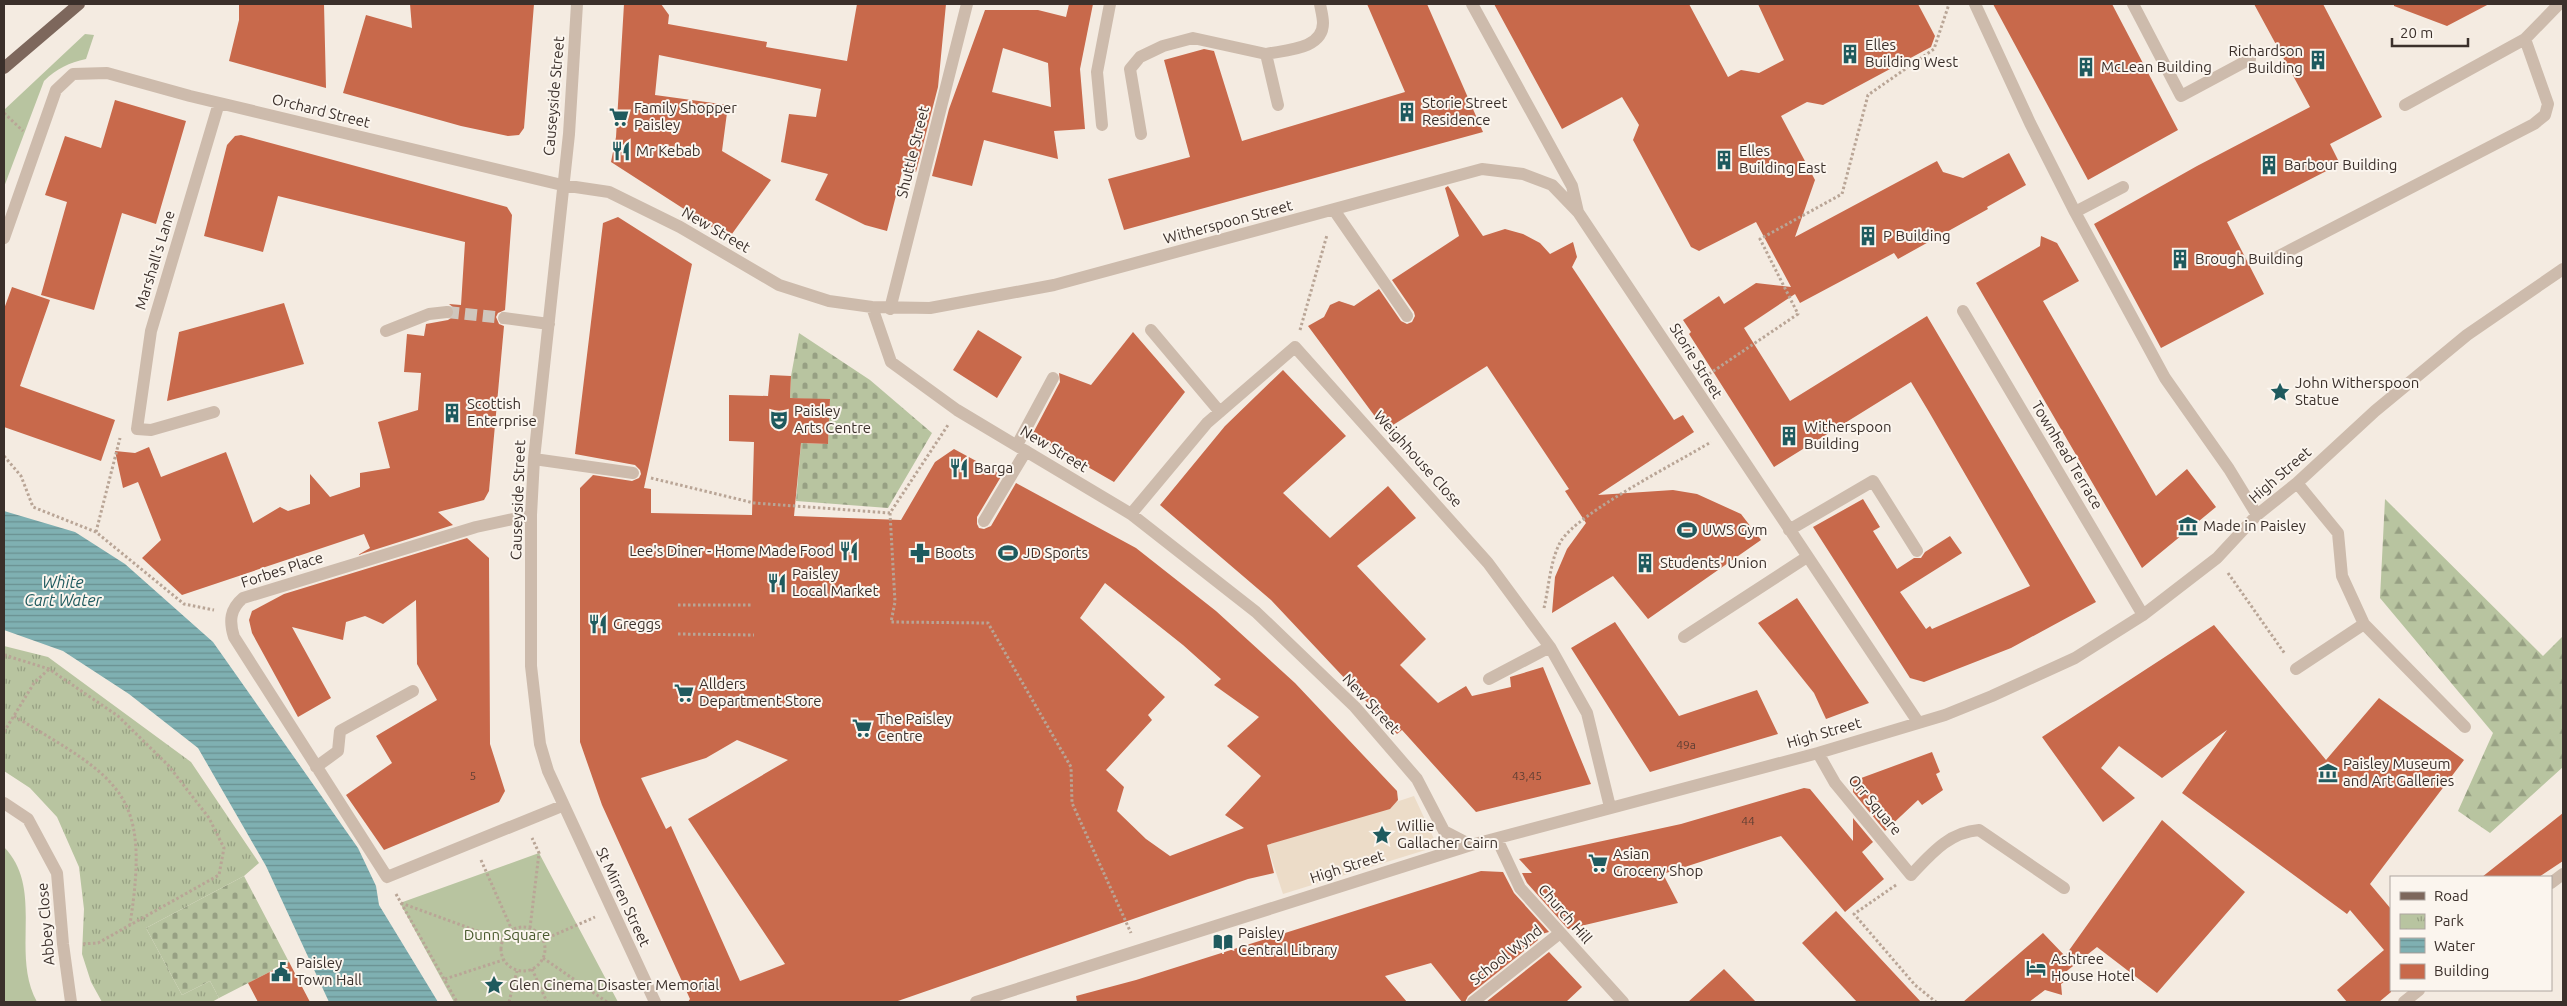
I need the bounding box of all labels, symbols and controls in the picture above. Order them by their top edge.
scale bar [2392,15,2468,47]
text: 20 m [2400,24,2433,41]
street label: Causeyside Street [540,35,567,156]
place label: Elles Building West [1865,36,1958,70]
place label: Richardson Building [2228,42,2303,76]
building icon: Elles Building West [1839,43,1861,65]
building icon: Richardson Building [2307,49,2329,71]
building icon: McLean Building [2075,56,2097,78]
place label: McLean Building [2101,58,2212,75]
street label: Orchard Street [270,90,372,131]
place label: Storie Street Residence [1422,94,1508,128]
place label: Family Shopper Paisley [634,99,737,133]
building icon: Storie Street Residence [1396,101,1418,123]
street label: Shuttle Street [893,104,932,200]
supermarket icon: Family Shopper Paisley [608,106,630,128]
restaurant icon: Mr Kebab [610,140,632,162]
place label: Mr Kebab [636,142,701,159]
place label: Elles Building East [1739,142,1826,176]
building icon: Elles Building East [1713,149,1735,171]
building icon: Barbour Building [2258,154,2280,176]
place label: Barbour Building [2284,156,2397,173]
street label: Witherspoon Street [1161,196,1294,247]
street label: New Street [679,203,753,256]
street label: Marshall's Lane [131,208,178,312]
building icon: P Building [1857,225,1879,247]
place label: P Building [1883,227,1951,244]
building icon: Brough Building [2169,248,2191,270]
place label: Brough Building [2195,250,2303,267]
street label: Storie Street [1667,320,1726,402]
place label: John Witherspoon Statue [2295,374,2419,408]
place icon: John Witherspoon Statue [2269,381,2291,403]
place label: Scottish Enterprise [467,395,537,429]
street label: Townhead Terrace [2028,397,2107,512]
building icon: Scottish Enterprise [441,402,463,424]
place label: Paisley Arts Centre [794,402,871,436]
street label: Weighhouse Close [1371,407,1466,510]
theatre icon: Paisley Arts Centre [768,409,790,431]
place label: Witherspoon Building [1804,418,1892,452]
street label: New Street [1017,422,1091,475]
building icon: Witherspoon Building [1778,425,1800,447]
street label: Causeyside Street [507,440,528,560]
street label: High Street [2245,443,2314,506]
restaurant icon: Barga [948,457,970,479]
place label: Barga [974,459,1013,476]
museum icon: Made in Paisley [2177,515,2199,537]
place label: Made in Paisley [2203,517,2306,534]
sports icon: UWS Gym [1676,519,1698,541]
place label: UWS Gym [1702,521,1767,538]
restaurant icon: Lee's Diner - Home Made Food [838,540,860,562]
place label: Lee's Diner - Home Made Food [629,542,834,559]
pharmacy icon: Boots [909,542,931,564]
sports icon: JD Sports [997,542,1019,564]
place label: Boots [935,544,974,561]
place label: JD Sports [1023,544,1088,561]
street label: Forbes Place [239,548,325,591]
building icon: Students' Union [1634,552,1656,574]
place label: Students' Union [1660,554,1767,571]
place label: Paisley Local Market [792,565,878,599]
restaurant icon: Paisley Local Market [766,572,788,594]
water label: White Cart Water [24,573,103,609]
restaurant icon: Greggs [587,613,609,635]
place label: Greggs [613,615,661,632]
street label: New Street [1339,670,1404,737]
place label: Allders Department Store [699,675,822,709]
supermarket icon: Allders Department Store [673,682,695,704]
place label: The Paisley Centre [877,710,952,744]
street label: High Street [1785,714,1863,751]
supermarket icon: The Paisley Centre [851,717,873,739]
house number: 49a [1676,738,1696,751]
place label: Paisley Museum and Art Galleries [2343,755,2454,789]
museum icon: Paisley Museum and Art Galleries [2317,762,2339,784]
house number: 5 [470,769,476,782]
house number: 43,45 [1512,769,1542,782]
street label: Orr Square [1845,771,1905,838]
house number: 44 [1741,814,1755,827]
place label: Willie Gallacher Cairn [1397,817,1498,851]
place icon: Willie Gallacher Cairn [1371,824,1393,846]
street label: St Mirren Street [593,845,654,949]
place label: Asian Grocery Shop [1613,845,1703,879]
street label: High Street [1308,847,1386,886]
supermarket icon: Asian Grocery Shop [1587,852,1609,874]
legend [2390,876,2552,991]
street label: Church Hill [1535,881,1596,947]
street label: Abbey Close [33,882,58,966]
text: Road [2434,887,2469,904]
text: Park [2434,912,2464,929]
street label: School Wynd [1466,921,1545,988]
place label: Paisley Central Library [1238,924,1337,958]
park label: Dunn Square [464,926,550,943]
library icon: Paisley Central Library [1212,931,1234,953]
text: Water [2434,937,2475,954]
place label: Ashtree House Hotel [2051,950,2134,984]
place label: Paisley Town Hall [296,954,362,988]
hotel icon: Ashtree House Hotel [2025,957,2047,979]
public building icon: Paisley Town Hall [270,961,292,983]
text: Building [2434,962,2489,979]
place icon: Glen Cinema Disaster Memorial [483,974,505,996]
place label: Glen Cinema Disaster Memorial [509,976,719,993]

